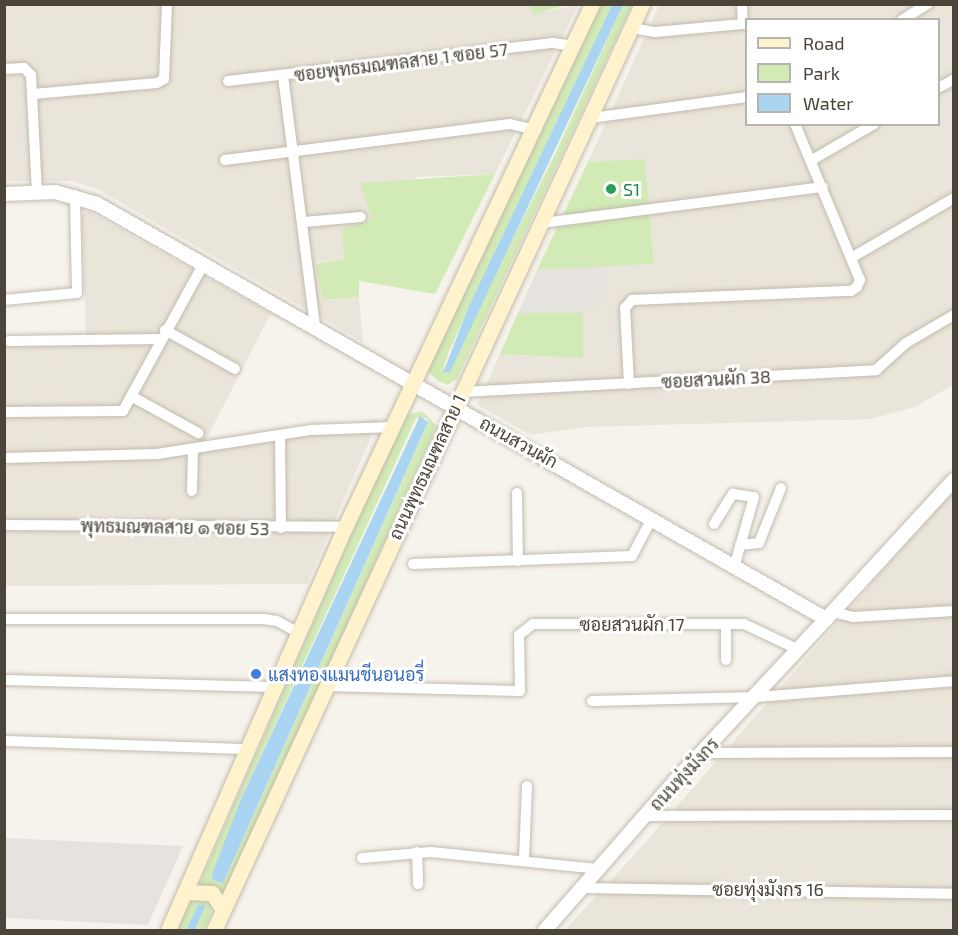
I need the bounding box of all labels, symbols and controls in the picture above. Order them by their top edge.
legend [745,18,940,126]
text: Road [803,32,844,54]
street label: ซอยพุทธมณฑลสาย 1 ซอย 57 [293,38,509,86]
text: Park [803,62,840,84]
text: Water [803,92,853,114]
place label: S1 [623,178,640,200]
marker: S1 [604,182,618,196]
street label: ซอยสวนผัก 38 [661,365,771,393]
street label: ถนนพุทธมณฑลสาย 1 [384,391,470,543]
street label: ถนนสวนผัก [476,412,562,472]
street label: พุทธมณฑลสาย ๑ ซอย 53 [80,515,270,539]
street label: ซอยสวนผัก 17 [579,613,685,635]
place label: แสงทองแมนชีนอนอรี่ [268,663,424,685]
marker: แสงทองแมนชีนอนอรี่ [249,667,263,681]
street label: ถนนทุ่งมังกร [645,733,723,815]
street label: ซอยทุ่งมังกร 16 [712,878,824,900]

